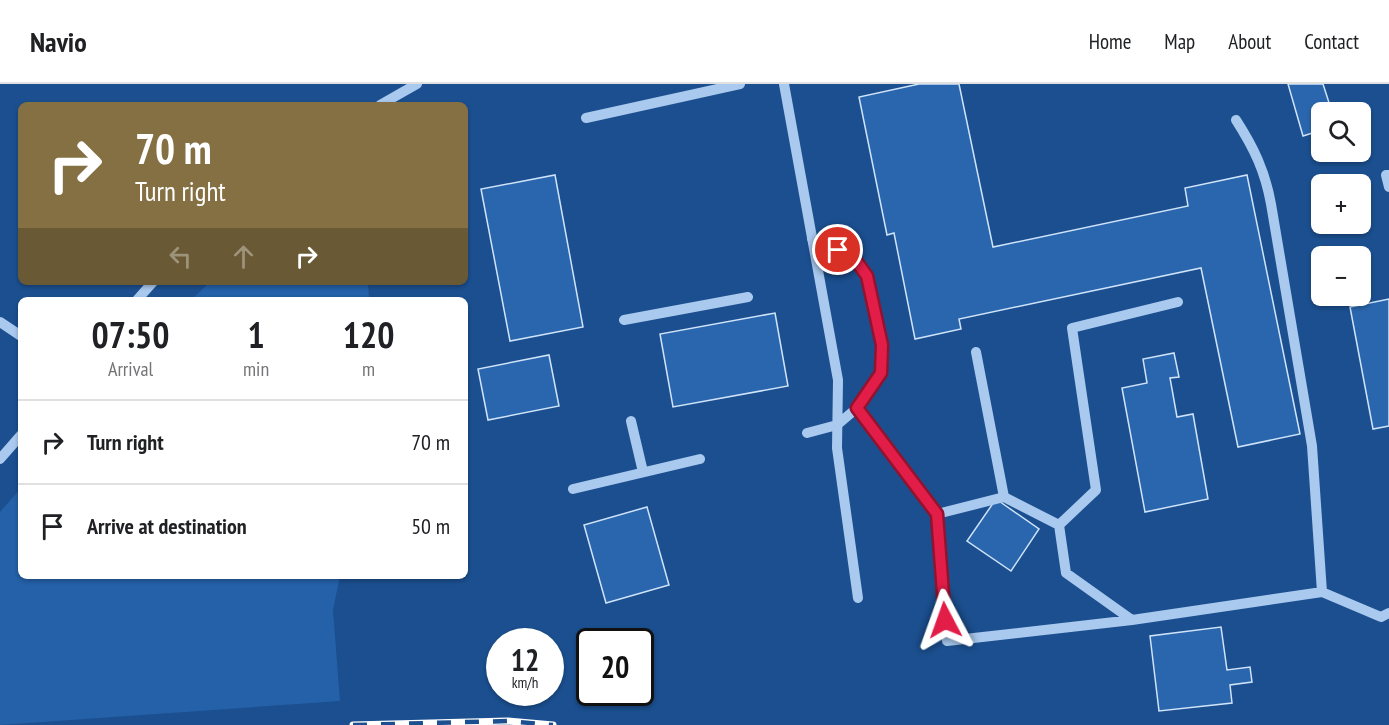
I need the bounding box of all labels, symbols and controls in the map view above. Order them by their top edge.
text: Navio [30,23,87,60]
text: Home [1089,28,1131,55]
text: Map [1164,28,1195,55]
text: About [1228,28,1271,55]
text: Contact [1304,28,1359,55]
map controls [1311,102,1371,306]
button: search [1311,102,1371,162]
text: 70 m [135,121,212,176]
icon: right [36,126,114,204]
text: Turn right [135,174,226,208]
button: + [1311,174,1371,234]
pin [812,224,863,275]
icon: arrive [821,233,854,266]
icon: left [164,240,197,273]
icon: ahead [227,240,260,273]
icon: right [290,240,323,273]
button: − [1311,246,1371,306]
text: 07:50 [92,311,169,358]
text: 1 [247,311,265,358]
text: 120 [343,311,394,358]
text: Arrival [108,356,153,382]
text: min [243,356,269,382]
text: m [362,356,375,382]
icon: right [36,426,69,459]
text: Turn right [87,428,164,456]
text: 70 m [411,428,450,456]
icon: arrive [36,510,69,543]
text: Arrive at destination [87,512,247,540]
text: 50 m [411,512,450,540]
position arrow [913,588,977,652]
speed limit sign: 20 [576,628,654,706]
text: 12 [511,640,539,679]
text: km/h [512,673,538,692]

